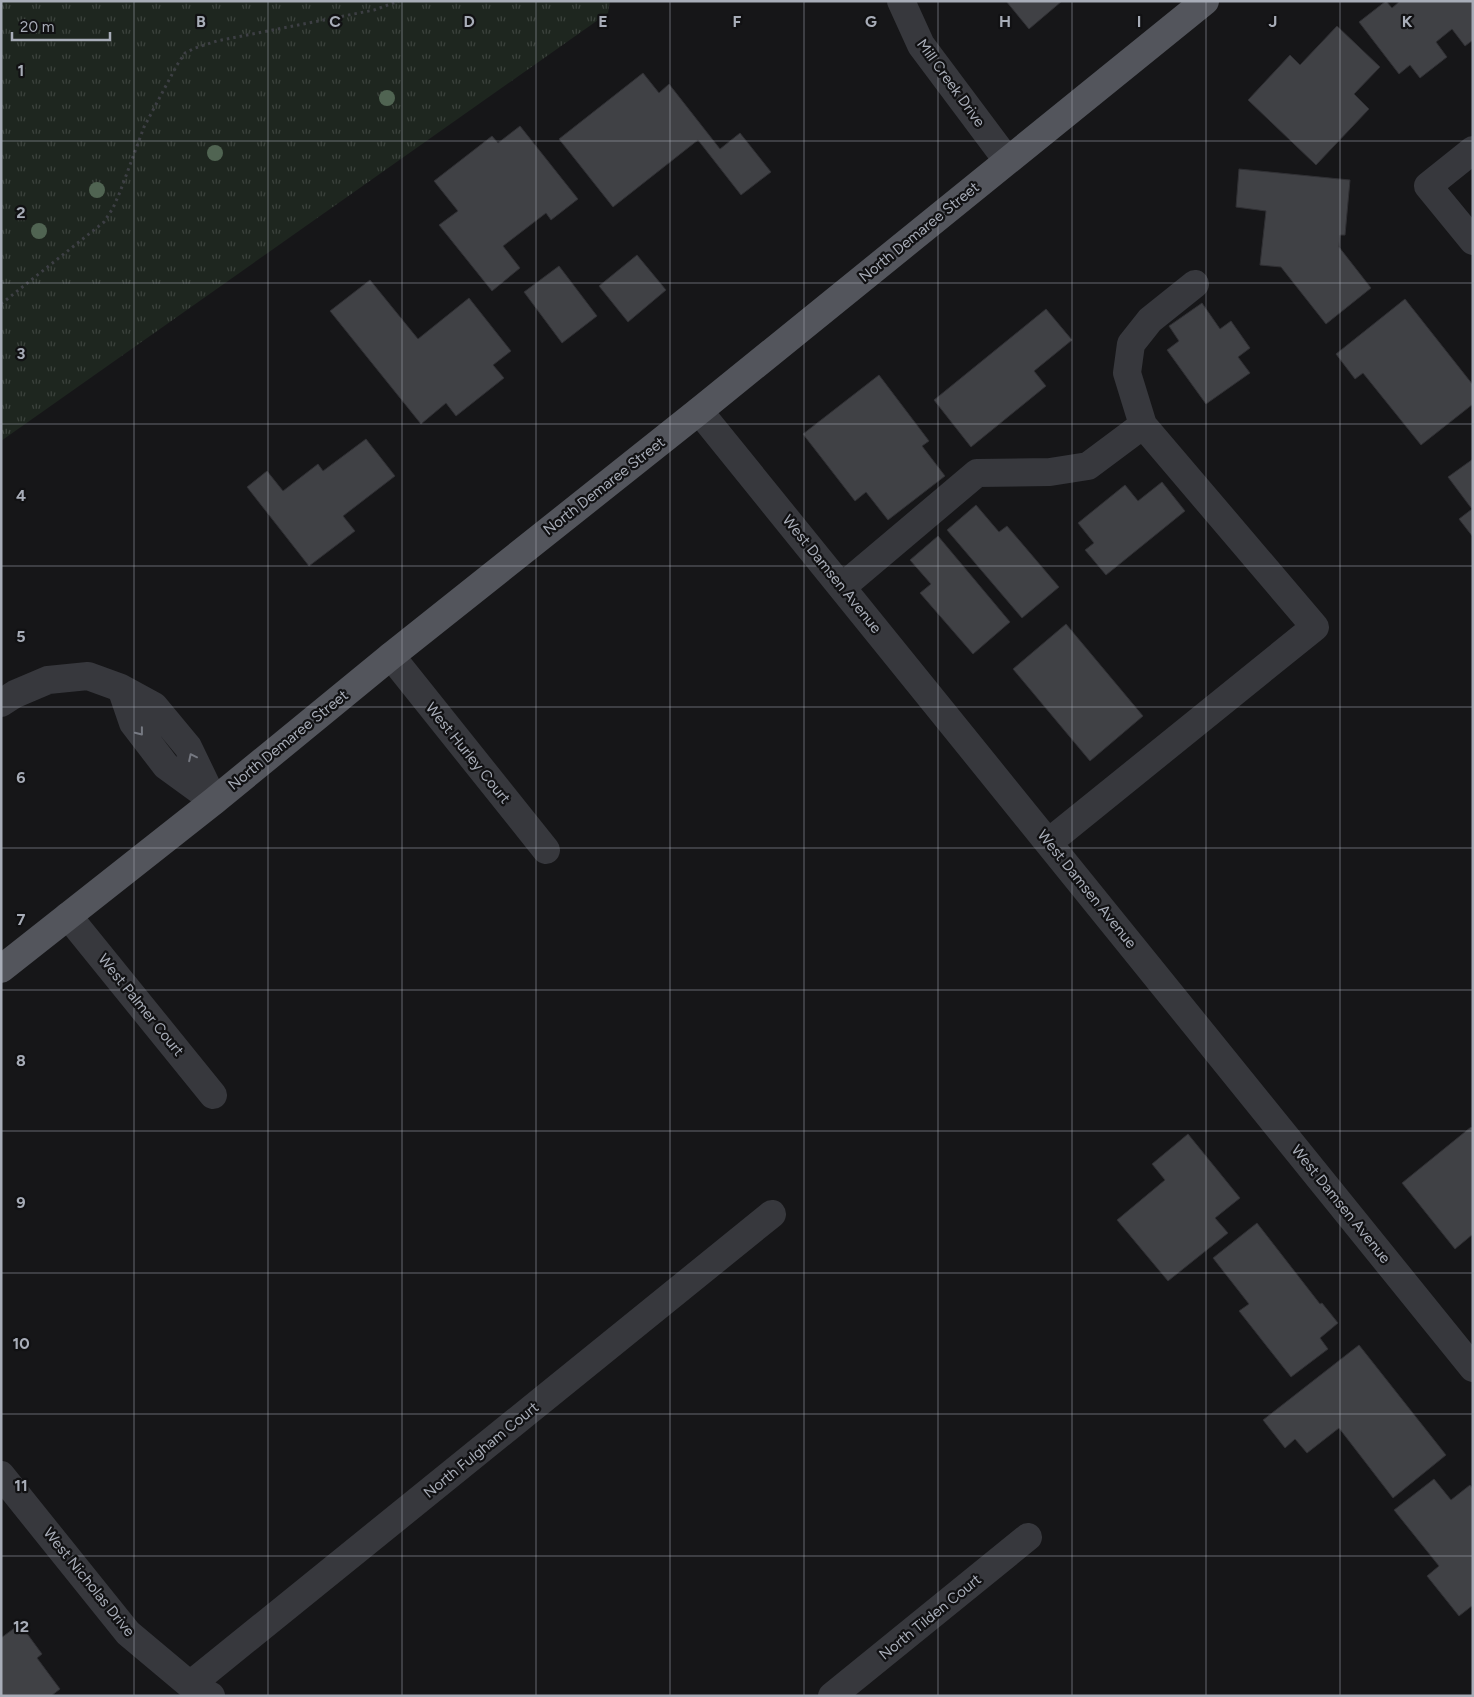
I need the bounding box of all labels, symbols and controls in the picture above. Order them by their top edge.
scale bar [12,10,110,42]
text: B [196,12,206,31]
text: C [329,12,341,31]
text: D [463,12,475,31]
text: E [598,12,608,31]
text: F [733,12,742,31]
text: G [865,12,877,31]
text: H [999,12,1011,31]
text: I [1137,12,1141,31]
text: J [1269,12,1277,31]
text: K [1402,12,1413,31]
text: 20 m [20,18,54,36]
street label: Mill Creek Drive [913,35,989,131]
text: 1 [18,61,24,80]
street label: North Demaree Street [855,178,983,286]
text: 2 [16,203,26,222]
text: 3 [17,344,26,363]
street label: North Demaree Street [540,433,669,539]
text: 4 [16,486,26,505]
street label: West Damsen Avenue [779,511,885,637]
text: 5 [16,627,26,646]
street label: North Demaree Street [224,686,352,794]
street label: West Hurley Court [422,699,514,807]
one-way arrow [135,726,143,735]
one-way arrow [188,753,198,762]
text: 6 [16,768,26,787]
street label: West Damsen Avenue [1034,826,1140,952]
text: 7 [17,910,26,929]
street label: West Palmer Court [94,950,188,1060]
text: 8 [16,1051,26,1070]
street label: West Damsen Avenue [1288,1141,1394,1267]
text: 9 [16,1193,26,1212]
text: 10 [12,1334,30,1353]
street label: North Fulgham Court [420,1398,542,1502]
text: 11 [14,1476,28,1495]
street label: West Nicholas Drive [40,1524,138,1640]
street label: North Tilden Court [875,1570,985,1664]
text: 12 [13,1617,29,1636]

